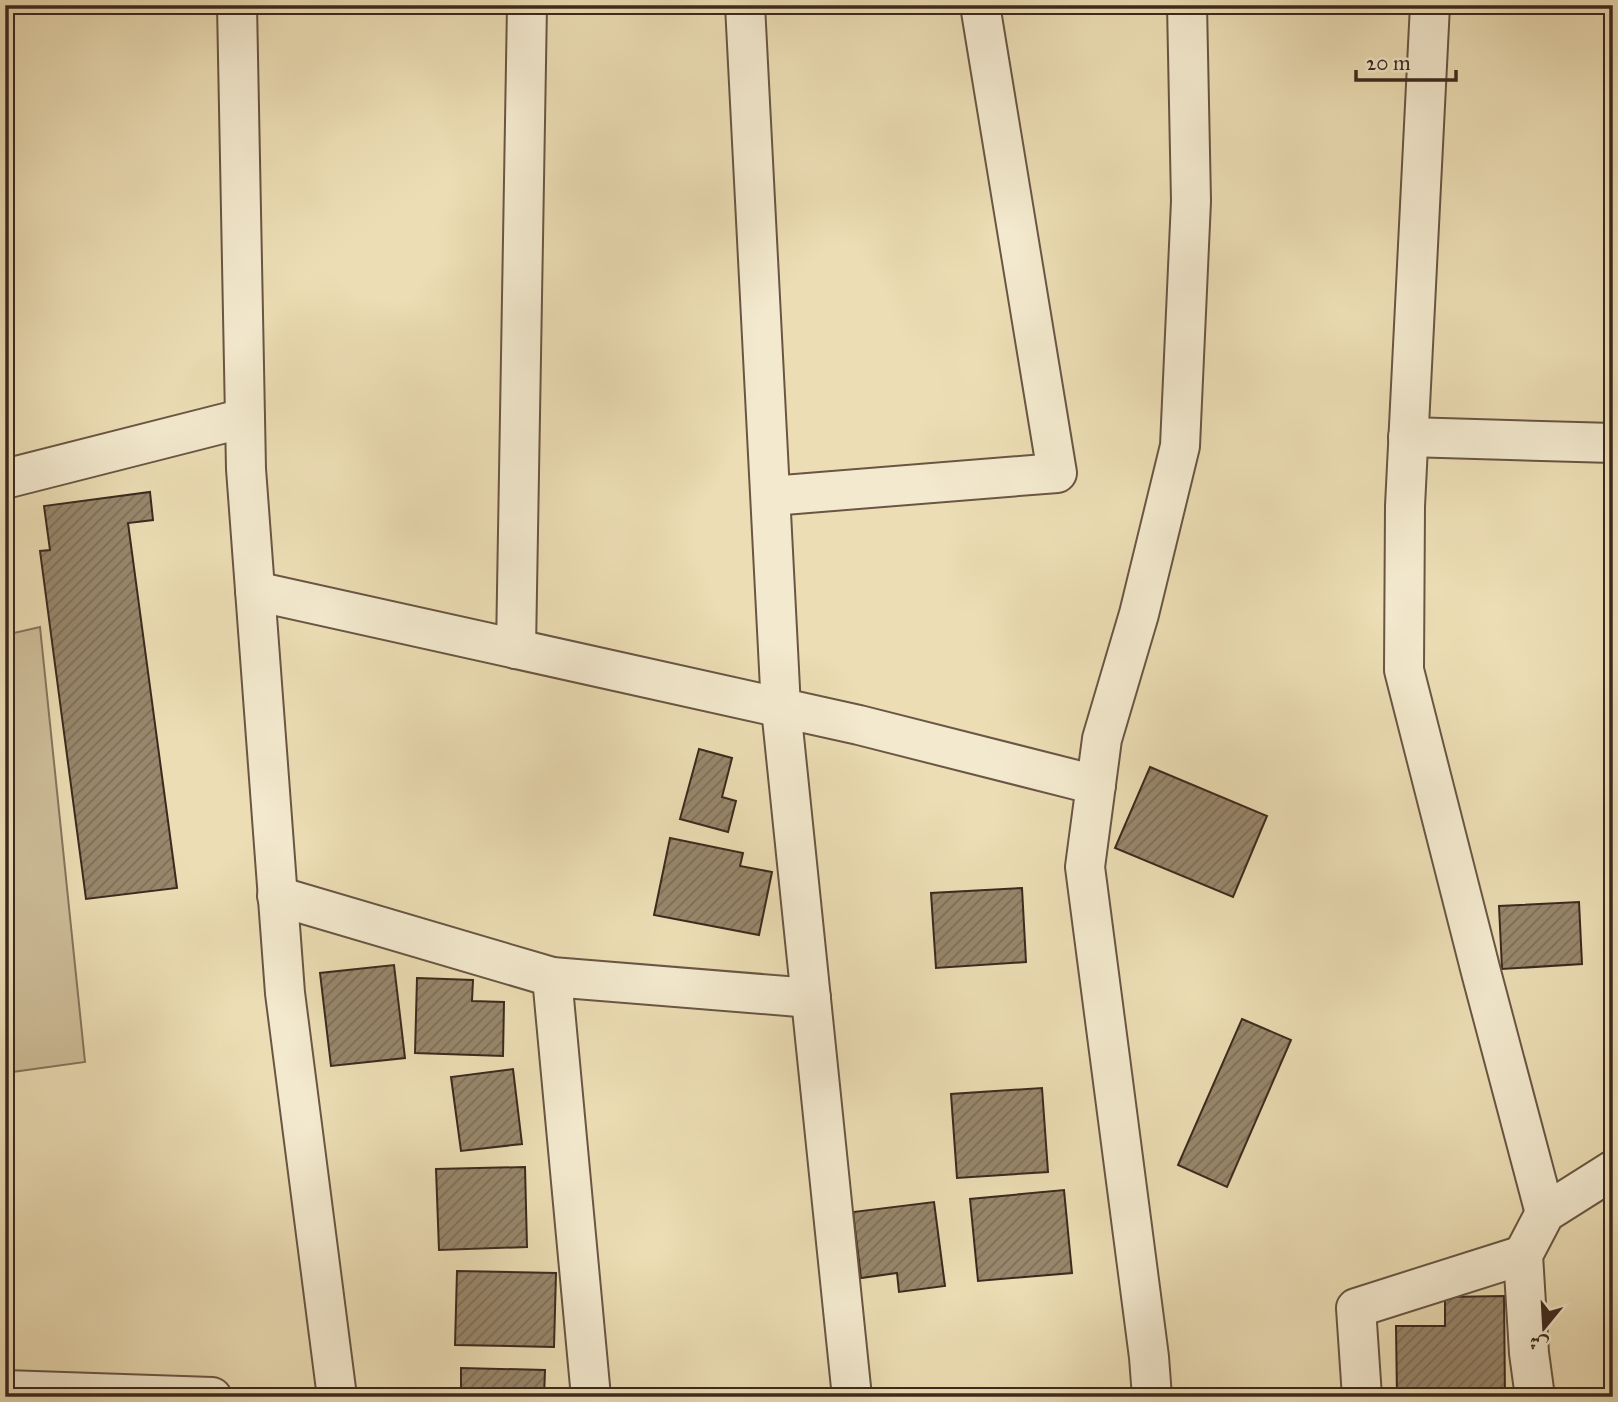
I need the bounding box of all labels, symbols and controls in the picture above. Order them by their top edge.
scale bar [1356,38,1455,82]
text: 20 m [1366,50,1411,76]
north arrow [1510,1294,1580,1364]
text: ش [1526,1330,1551,1358]

